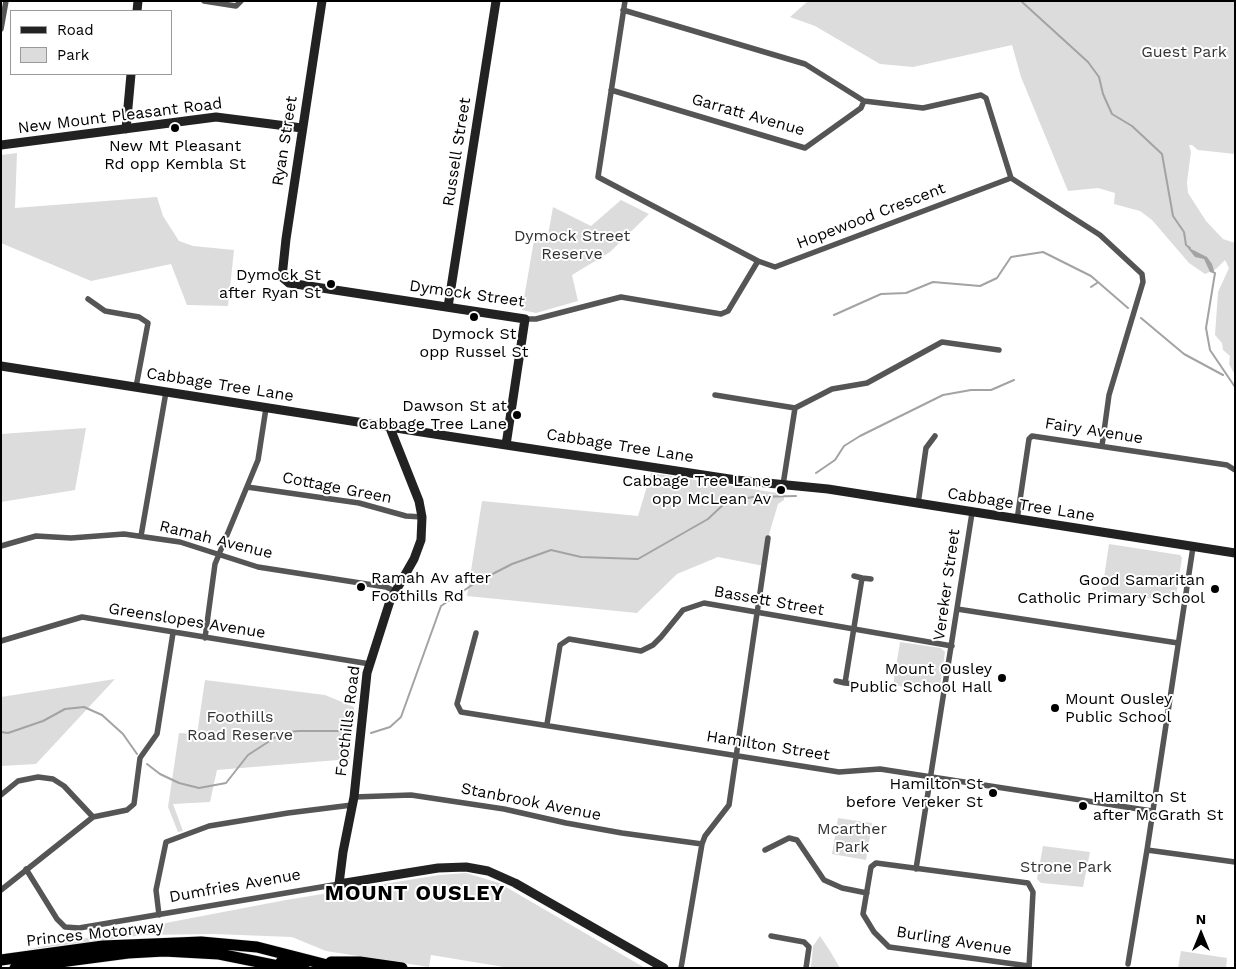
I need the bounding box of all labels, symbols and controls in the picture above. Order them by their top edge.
legend [10,10,172,75]
text: Road [57,21,94,39]
park label: Guest Park [1141,42,1227,62]
text: Park [57,46,89,64]
street label: Garratt Avenue [689,90,807,140]
street label: New Mount Pleasant Road [17,94,223,138]
street label: Ryan Street [268,95,302,187]
street label: Russell Street [439,96,475,208]
marker: New Mt Pleasant Rd opp Kembla St [169,122,181,134]
place label: New Mt Pleasant Rd opp Kembla St [104,136,246,174]
street label: Hopewood Crescent [794,179,948,253]
park label: Dymock Street Reserve [514,226,630,264]
place label: Dymock St after Ryan St [219,265,321,303]
street label: Dymock Street [408,276,526,312]
marker: Dymock St after Ryan St [325,278,337,290]
marker: Dymock St opp Russel St [468,311,480,323]
place label: Dymock St opp Russel St [420,324,528,362]
street label: Cabbage Tree Lane [145,364,295,406]
place label: Dawson St at Cabbage Tree Lane [358,396,507,434]
marker: Dawson St at Cabbage Tree Lane [511,409,523,421]
street label: Fairy Avenue [1044,414,1144,448]
street label: Cabbage Tree Lane [545,425,695,467]
street label: Cottage Green [281,468,393,508]
place label: Cabbage Tree Lane opp McLean Av [622,471,771,509]
marker: Cabbage Tree Lane opp McLean Av [775,484,787,496]
street label: Cabbage Tree Lane [946,484,1096,526]
street label: Ramah Avenue [157,517,275,563]
street label: Vereker Street [930,528,964,642]
place label: Ramah Av after Foothills Rd [371,568,491,606]
place label: Good Samaritan Catholic Primary School [1017,570,1205,608]
marker: Ramah Av after Foothills Rd [355,581,367,593]
street label: Bassett Street [712,582,826,620]
marker: Good Samaritan Catholic Primary School [1209,583,1221,595]
street label: Greenslopes Avenue [107,599,267,643]
place label: Mount Ousley Public School Hall [850,659,992,697]
street label: Foothills Road [332,664,364,778]
marker: Mount Ousley Public School Hall [996,672,1008,684]
place label: Mount Ousley Public School [1065,689,1172,727]
marker: Mount Ousley Public School [1049,702,1061,714]
park label: Foothills Road Reserve [187,707,293,745]
street label: Hamilton Street [705,727,831,765]
place label: Hamilton St before Vereker St [846,774,983,812]
street label: Stanbrook Avenue [459,779,603,825]
marker: Hamilton St before Vereker St [987,787,999,799]
place label: Hamilton St after McGrath St [1093,787,1223,825]
marker: Hamilton St after McGrath St [1077,800,1089,812]
park label: Mcarther Park [817,819,887,857]
park label: Strone Park [1020,857,1112,877]
street label: Dumfries Avenue [168,865,302,907]
district label: MOUNT OUSLEY [323,881,507,907]
north arrow [1176,909,1226,959]
text: N [1196,911,1206,927]
street label: Princes Motorway [25,917,165,951]
street label: Burling Avenue [895,922,1013,960]

